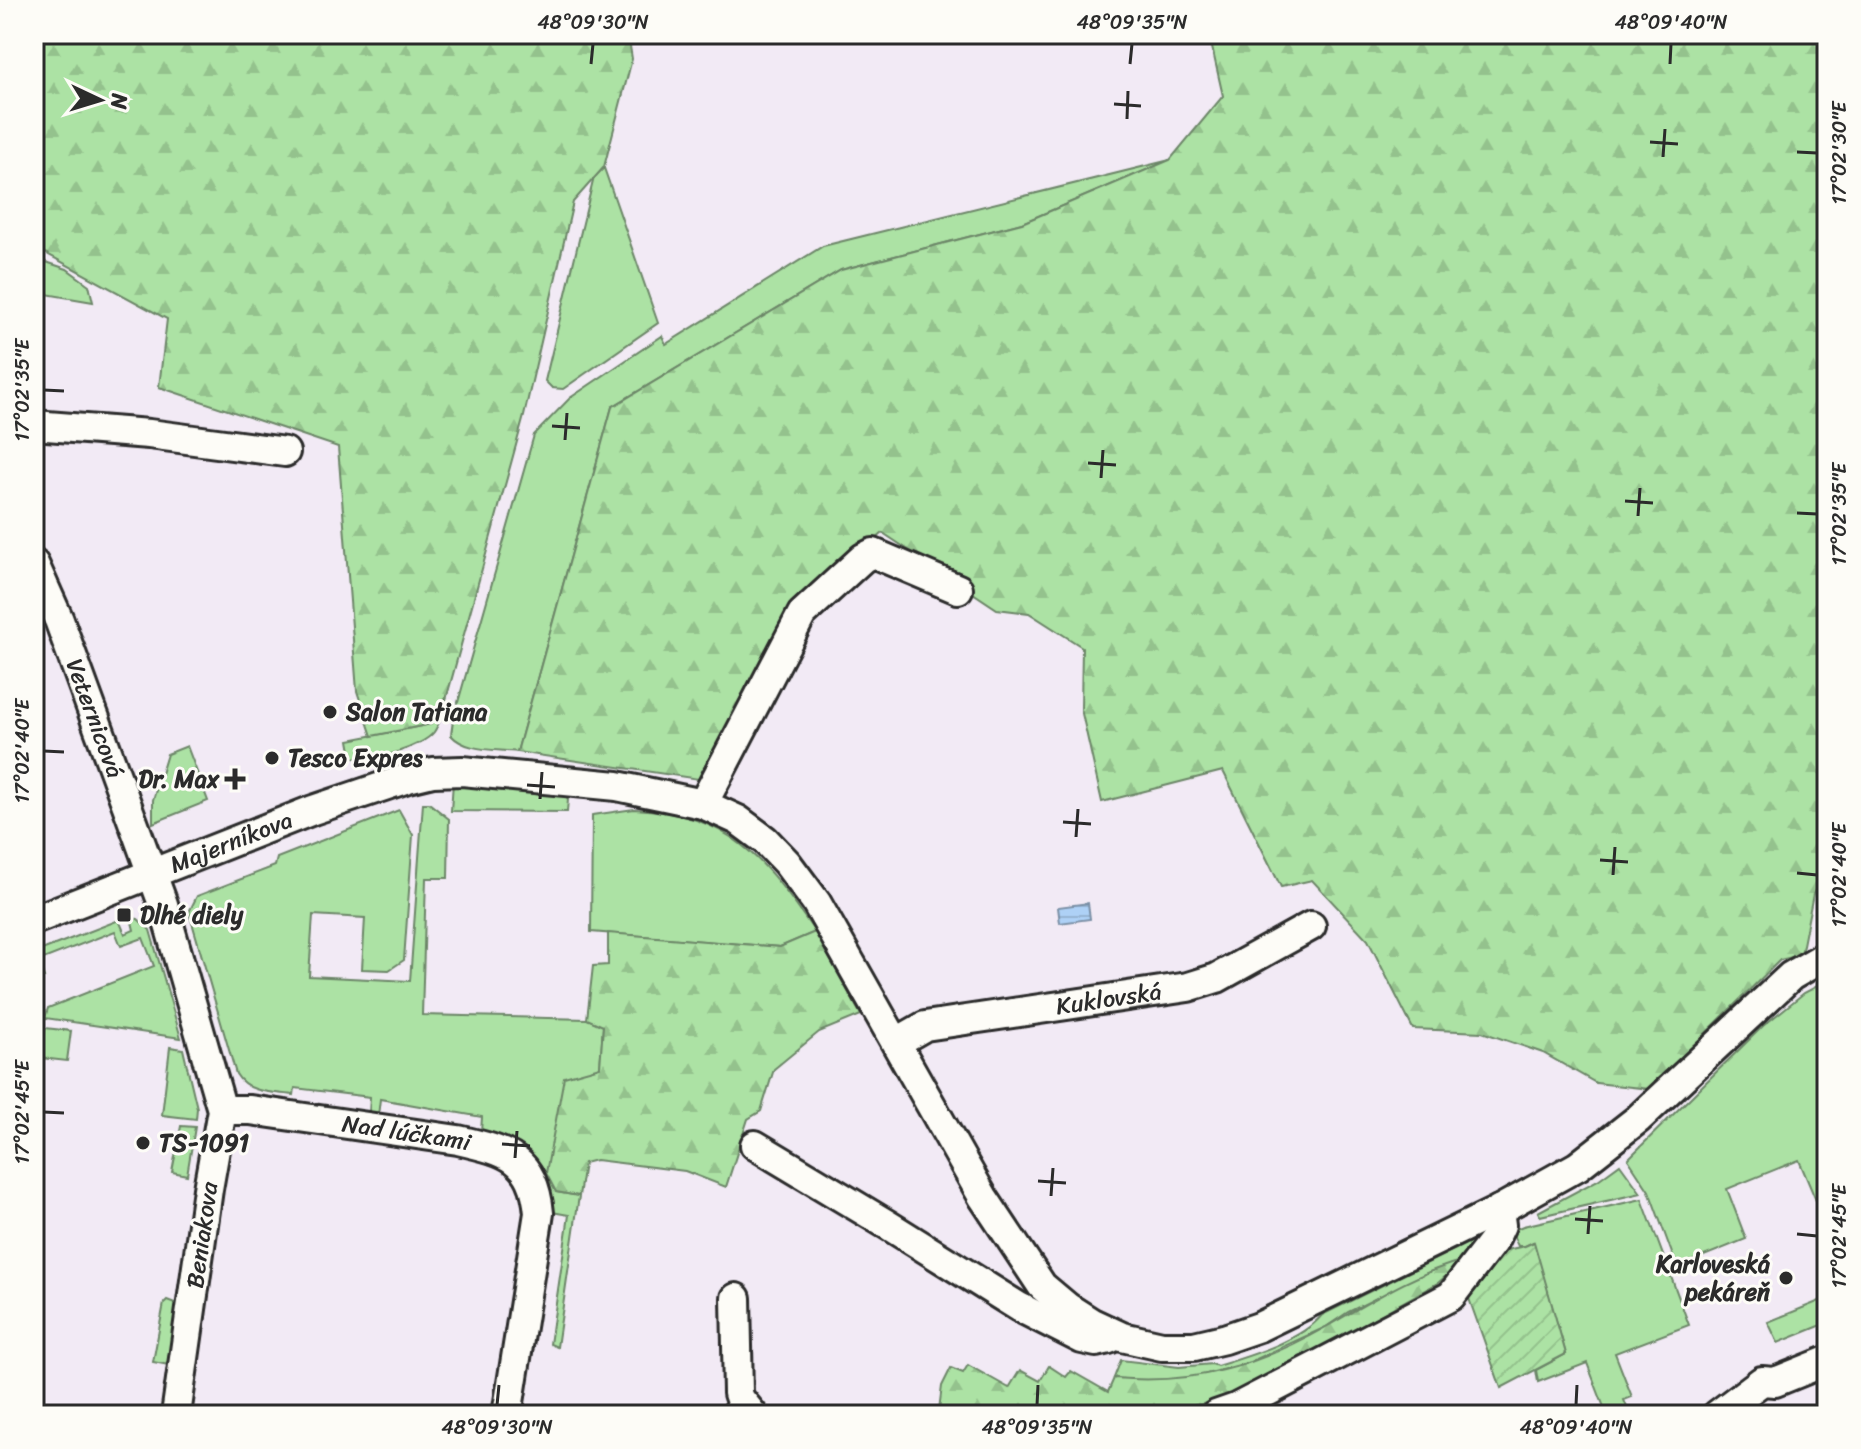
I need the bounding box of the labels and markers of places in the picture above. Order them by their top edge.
place label: Salon Tatiana [345,691,488,733]
marker: Salon Tatiana [321,703,339,721]
place label: Tesco Expres [288,737,424,779]
marker: Tesco Expres [263,749,281,767]
place label: Dr. Max [138,758,220,800]
marker: Dr. Max [226,770,244,788]
place label: Dlhé diely [140,894,244,936]
marker: Dlhé diely [115,906,133,924]
place label: TS-1091 [159,1122,249,1164]
marker: TS-1091 [134,1134,152,1152]
place label: Karloveská pekáreň [1655,1243,1770,1313]
marker: Karloveská pekáreň [1777,1269,1795,1287]

